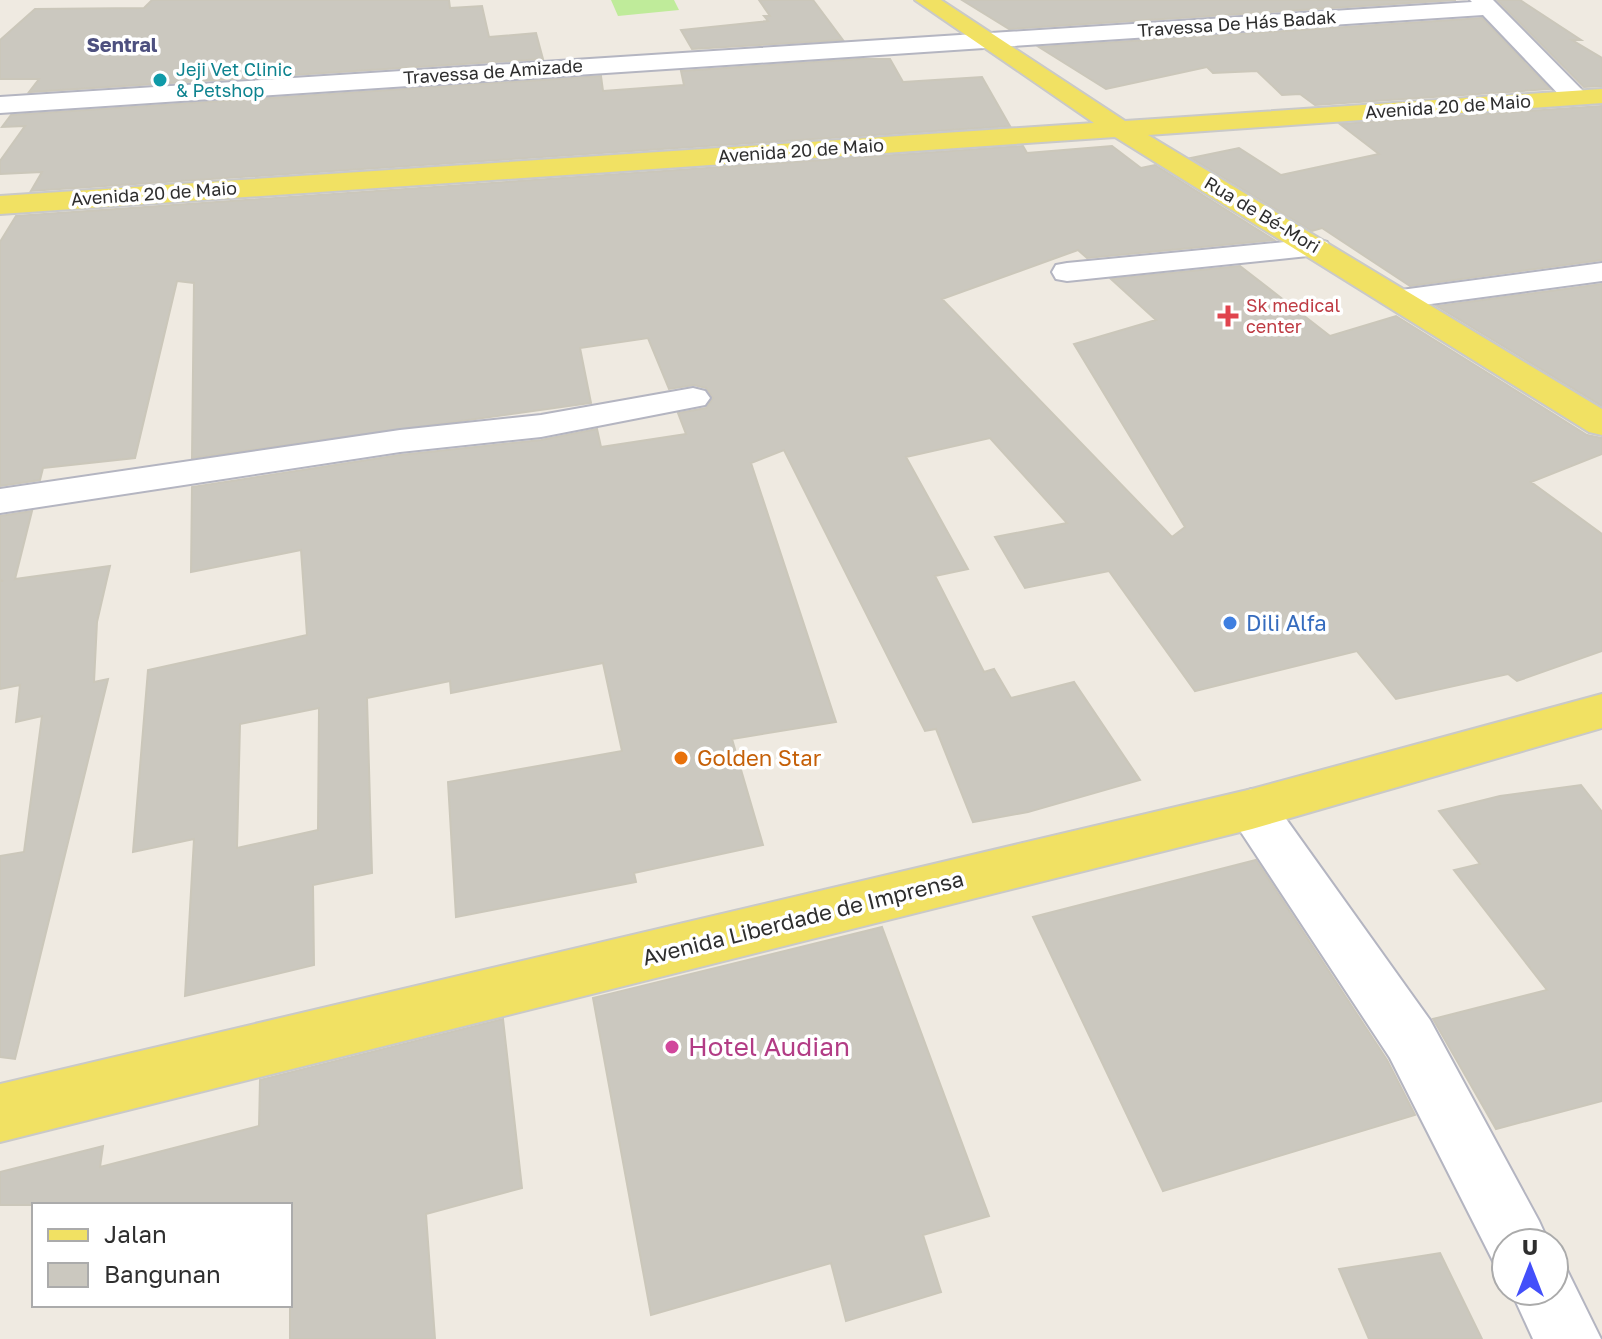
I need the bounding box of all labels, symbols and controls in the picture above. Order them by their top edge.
street label: Travessa De Hás Badak [1137,5,1337,41]
district label: Sentral [86,32,158,56]
street label: Travessa de Amizade [402,54,583,88]
place label: Jeji Vet Clinic & Petshop [176,58,292,101]
marker: Jeji Vet Clinic & Petshop [151,71,169,89]
street label: Avenida 20 de Maio [1364,89,1532,123]
street label: Avenida 20 de Maio [717,133,885,167]
street label: Rua de Bé-Mori [1201,171,1324,257]
street label: Avenida 20 de Maio [70,176,238,210]
place label: Sk medical center [1246,294,1340,337]
marker: Sk medical center [1217,305,1239,327]
place label: Dili Alfa [1246,609,1327,636]
marker: Dili Alfa [1221,614,1239,632]
place label: Golden Star [697,744,822,771]
marker: Golden Star [672,749,690,767]
street label: Avenida Liberdade de Imprensa [639,864,966,971]
place label: Hotel Audian [688,1031,850,1062]
marker: Hotel Audian [663,1038,681,1056]
legend [32,1203,292,1307]
text: Jalan [104,1219,167,1248]
north arrow [1490,1227,1570,1307]
text: U [1522,1233,1538,1260]
text: Bangunan [104,1259,221,1288]

